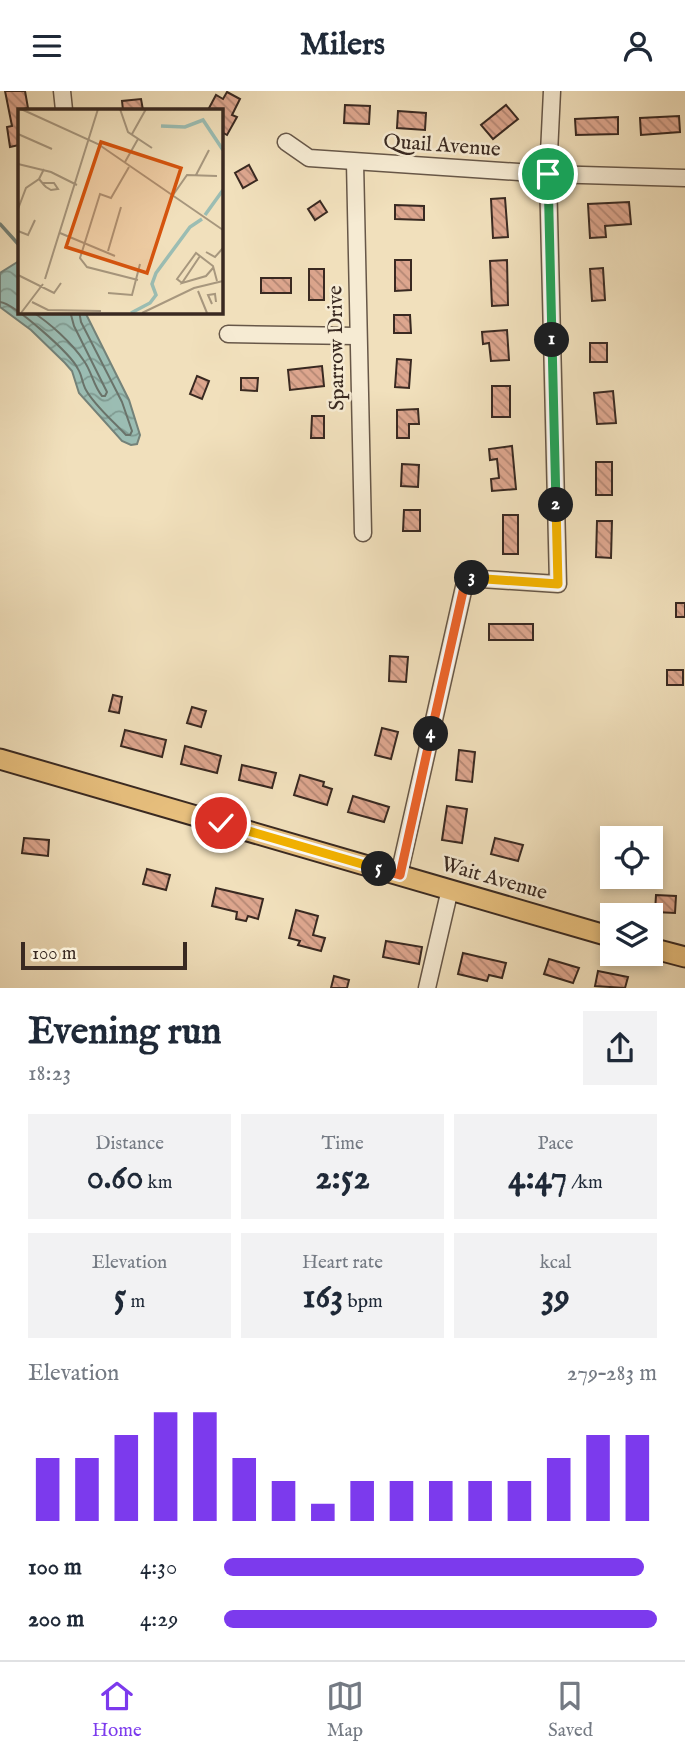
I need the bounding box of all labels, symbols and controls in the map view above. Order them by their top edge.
text: Milers [300,25,385,66]
icon: menu [28,27,66,65]
icon: person [619,27,657,65]
inset map [18,109,222,313]
street label: Quail Avenue [383,128,502,164]
pin [518,144,578,204]
icon: arrive [529,155,567,193]
street label: Sparrow Drive [322,285,352,411]
pin: 1 [534,323,570,357]
text: 1 [548,327,555,351]
pin: 2 [538,487,574,523]
text: 2 [551,492,560,516]
pin: 3 [454,561,490,595]
text: 3 [468,565,475,589]
pin: 4 [414,717,448,751]
text: 4 [426,721,435,745]
pin [191,793,251,853]
icon: check [202,804,240,842]
map controls [600,826,663,966]
button: locate [600,826,663,889]
pin: 5 [362,851,396,887]
street label: Wait Avenue [438,851,551,907]
text: 5 [375,856,382,880]
button: layers [600,903,663,966]
scale bar [21,939,187,971]
text: 100 m [32,942,76,966]
text: Evening run [28,1009,222,1057]
button: share [583,1011,657,1085]
text: 18:23 [28,1059,71,1088]
text: Distance [95,1132,164,1156]
text: Time [321,1132,364,1156]
text: Pace [538,1132,573,1156]
text: 0.60 [87,1156,143,1201]
text: 2:52 [315,1156,370,1201]
text: 4:47 [508,1156,567,1201]
text: km [143,1171,172,1195]
text: /km [567,1171,603,1195]
text: Elevation [92,1251,167,1275]
text: Heart rate [302,1251,383,1275]
text: kcal [540,1251,571,1275]
text: 5 [114,1275,126,1320]
text: 163 [302,1275,343,1320]
text: 39 [541,1275,570,1320]
text: m [126,1290,145,1314]
text: bpm [343,1290,383,1314]
text: Elevation [28,1359,119,1388]
text: 279–283 m [567,1359,657,1388]
text: 100 m [28,1553,82,1582]
text: 4:30 [140,1553,177,1582]
text: 200 m [28,1605,84,1634]
text: 4:29 [140,1605,178,1634]
tab: Home [92,1677,142,1743]
tab: Map [326,1677,364,1743]
tab: Saved [548,1677,593,1743]

